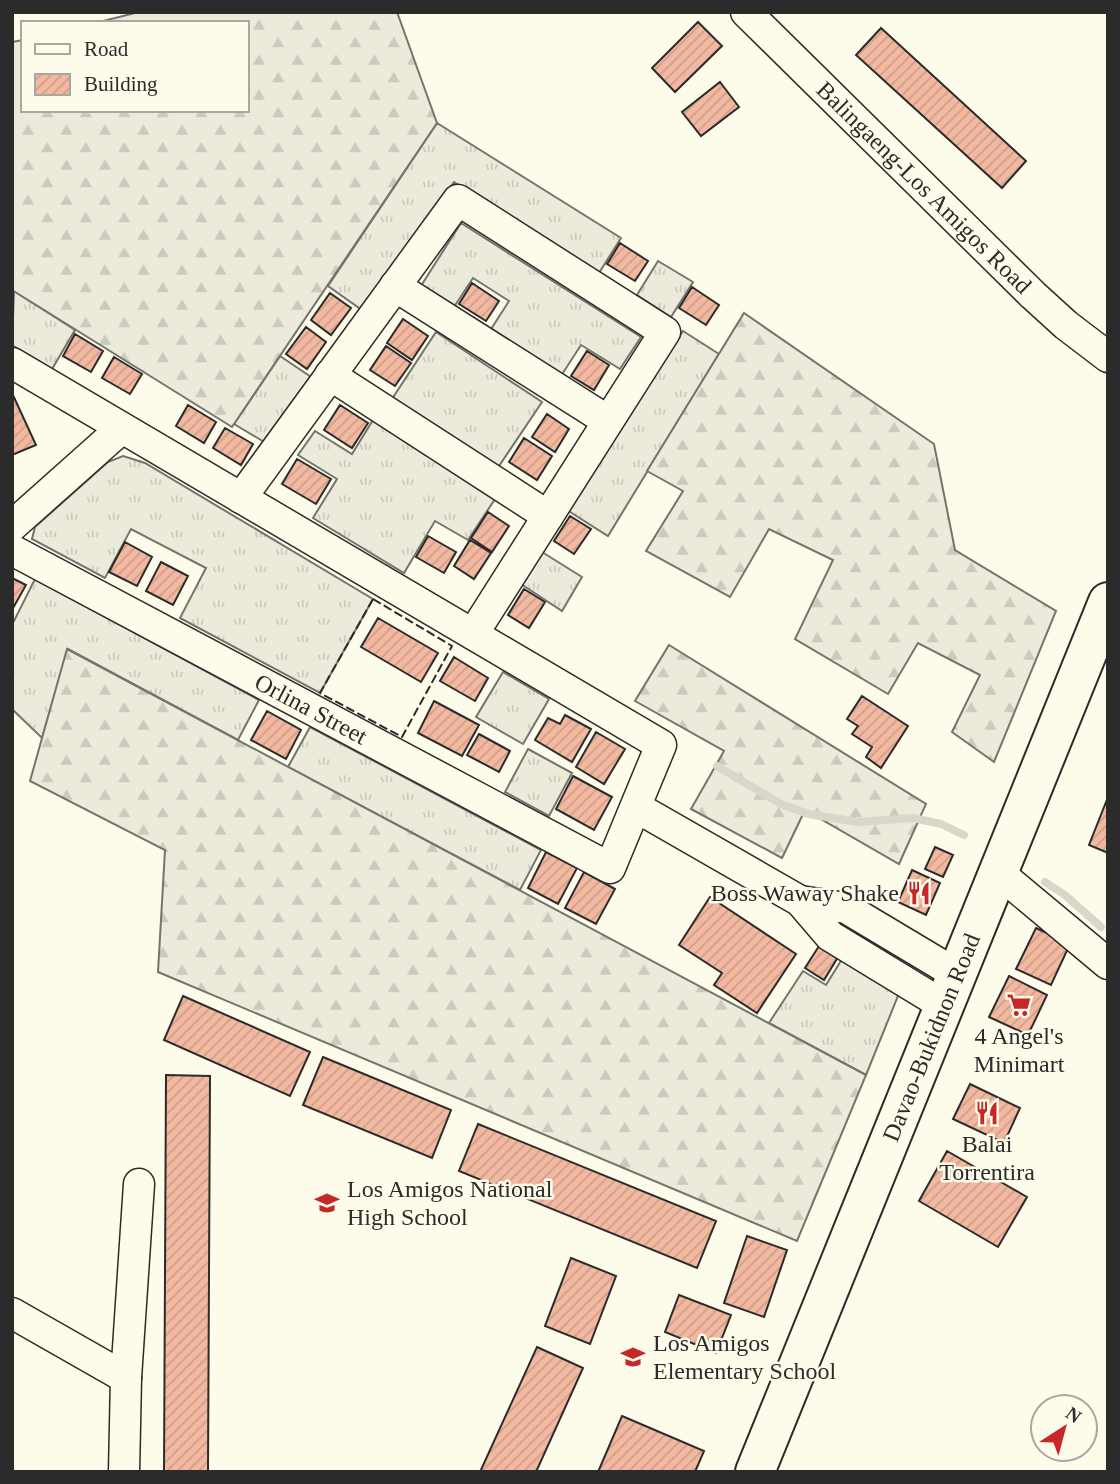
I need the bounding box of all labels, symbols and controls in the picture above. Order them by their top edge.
legend [21,21,248,112]
text: Road [84,37,129,61]
text: Building [84,72,158,96]
street label: Balingaeng-Los Amigos Road [811,76,1037,299]
street label: Orlina Street [250,669,372,750]
restaurant icon: Boss Waway Shake [905,879,933,907]
place label: Boss Waway Shake [711,880,899,906]
street label: Davao-Bukidnon Road [878,930,985,1145]
supermarket icon: 4 Angel's Minimart [1005,991,1033,1019]
place label: 4 Angel's Minimart [974,1023,1065,1077]
restaurant icon: Balai Torrentira [973,1099,1001,1127]
place label: Balai Torrentira [939,1131,1035,1185]
place label: Los Amigos National High School [347,1176,553,1230]
school or university icon: Los Amigos National High School [313,1189,341,1217]
place label: Los Amigos Elementary School [653,1330,837,1384]
school or university icon: Los Amigos Elementary School [619,1343,647,1371]
north arrow [1029,1393,1099,1463]
text: N [1062,1402,1086,1427]

